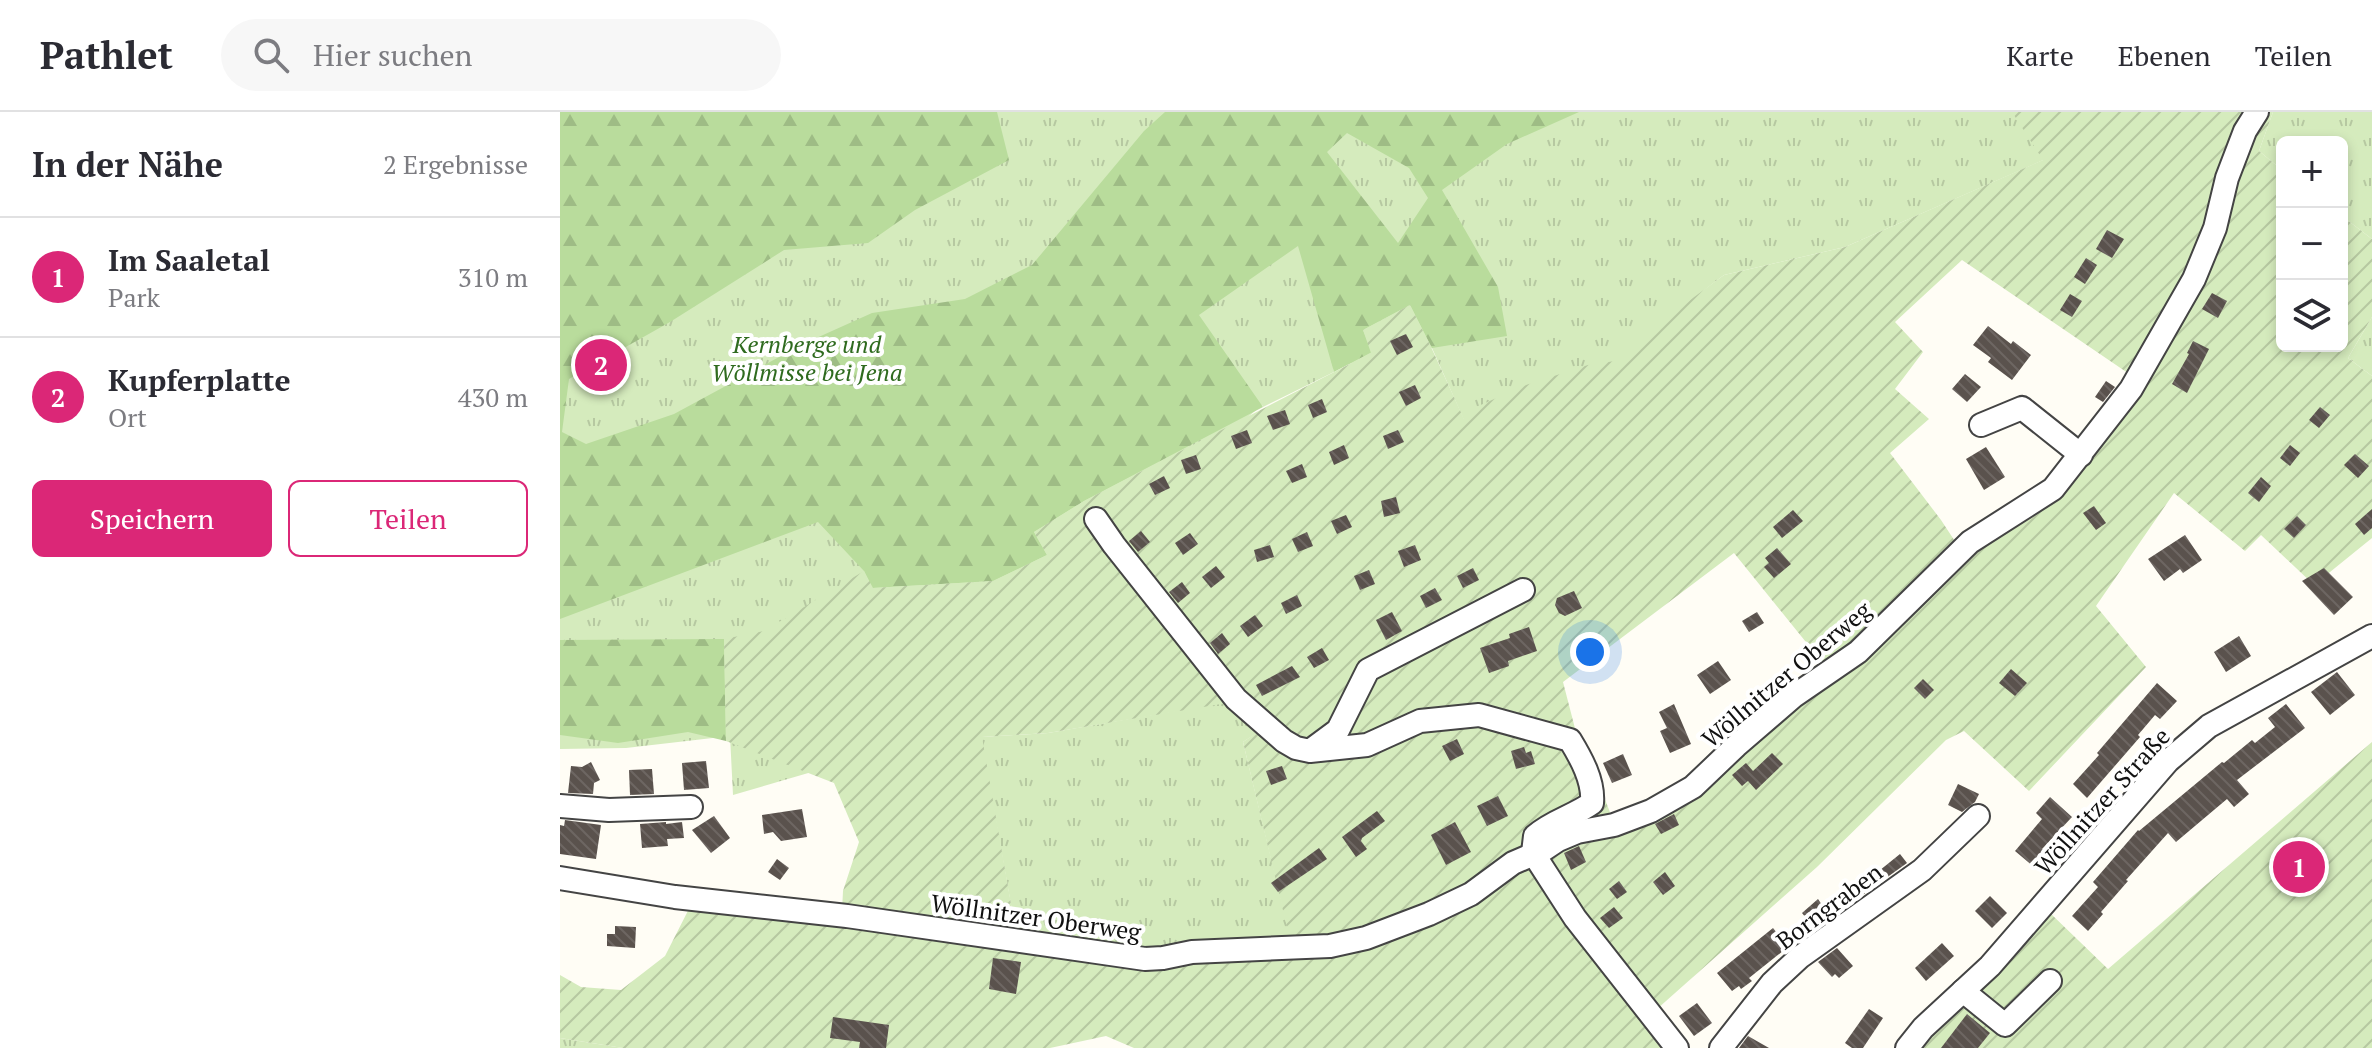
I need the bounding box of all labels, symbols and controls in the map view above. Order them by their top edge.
search box [221,19,781,91]
text: Pathlet [40,30,173,80]
icon: search [249,33,293,77]
text: Hier suchen [313,35,472,75]
text: Karte [2006,37,2074,74]
text: Ebenen [2118,37,2211,74]
text: Teilen [2255,37,2332,74]
map controls [2276,136,2348,352]
button: + [2276,136,2348,208]
text: In der Nähe [32,142,223,187]
text: 2 Ergebnisse [383,147,528,181]
button: − [2276,208,2348,280]
text: Im Saaletal [108,240,270,280]
text: 1 [51,260,65,294]
text: 310 m [458,260,528,294]
text: Park [108,280,160,314]
button: layers [2276,280,2348,352]
park label: Kernberge und Wöllmisse bei Jena [711,328,903,388]
pin: 2 [575,335,627,395]
text: Kupferplatte [108,360,291,400]
text: 2 [51,380,65,414]
text: 430 m [458,380,528,414]
text: Ort [108,400,147,434]
button: Speichern [32,480,272,557]
button: Teilen [288,480,528,557]
street label: Wöllnitzer Oberweg [1695,593,1878,754]
your location [1570,632,1610,672]
street label: Wöllnitzer Straße [2027,720,2177,882]
pin: 1 [2273,837,2325,897]
street label: Borngraben [1770,856,1888,956]
street label: Wöllnitzer Oberweg [929,886,1143,948]

